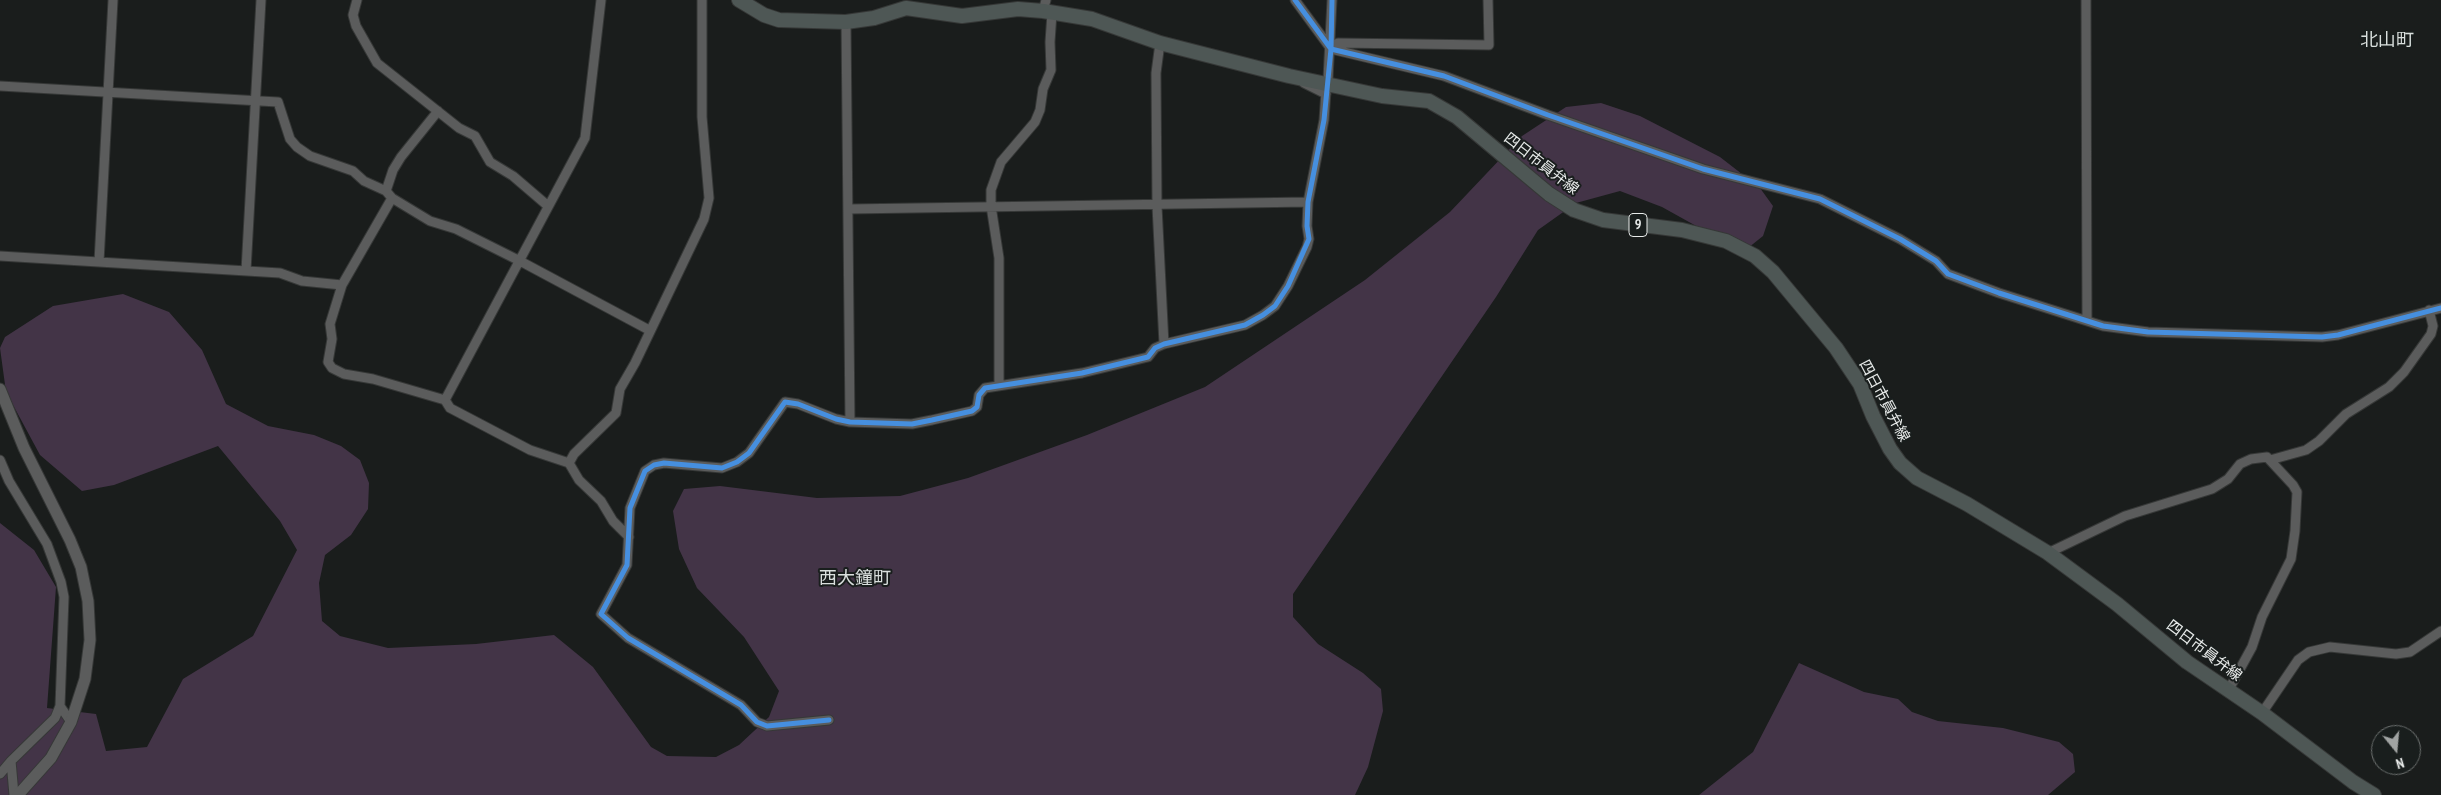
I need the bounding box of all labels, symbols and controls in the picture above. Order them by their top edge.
district label: 北山町 [2360,30,2414,52]
street label: 四日市員弁線 [1500,129,1582,199]
road number: 9 [1629,214,1647,236]
street label: 四日市員弁線 [1855,357,1913,445]
district label: 西大鐘町 [819,568,891,590]
street label: 四日市員弁線 [2163,617,2245,685]
north arrow [2371,725,2421,775]
text: N [2394,754,2406,773]

